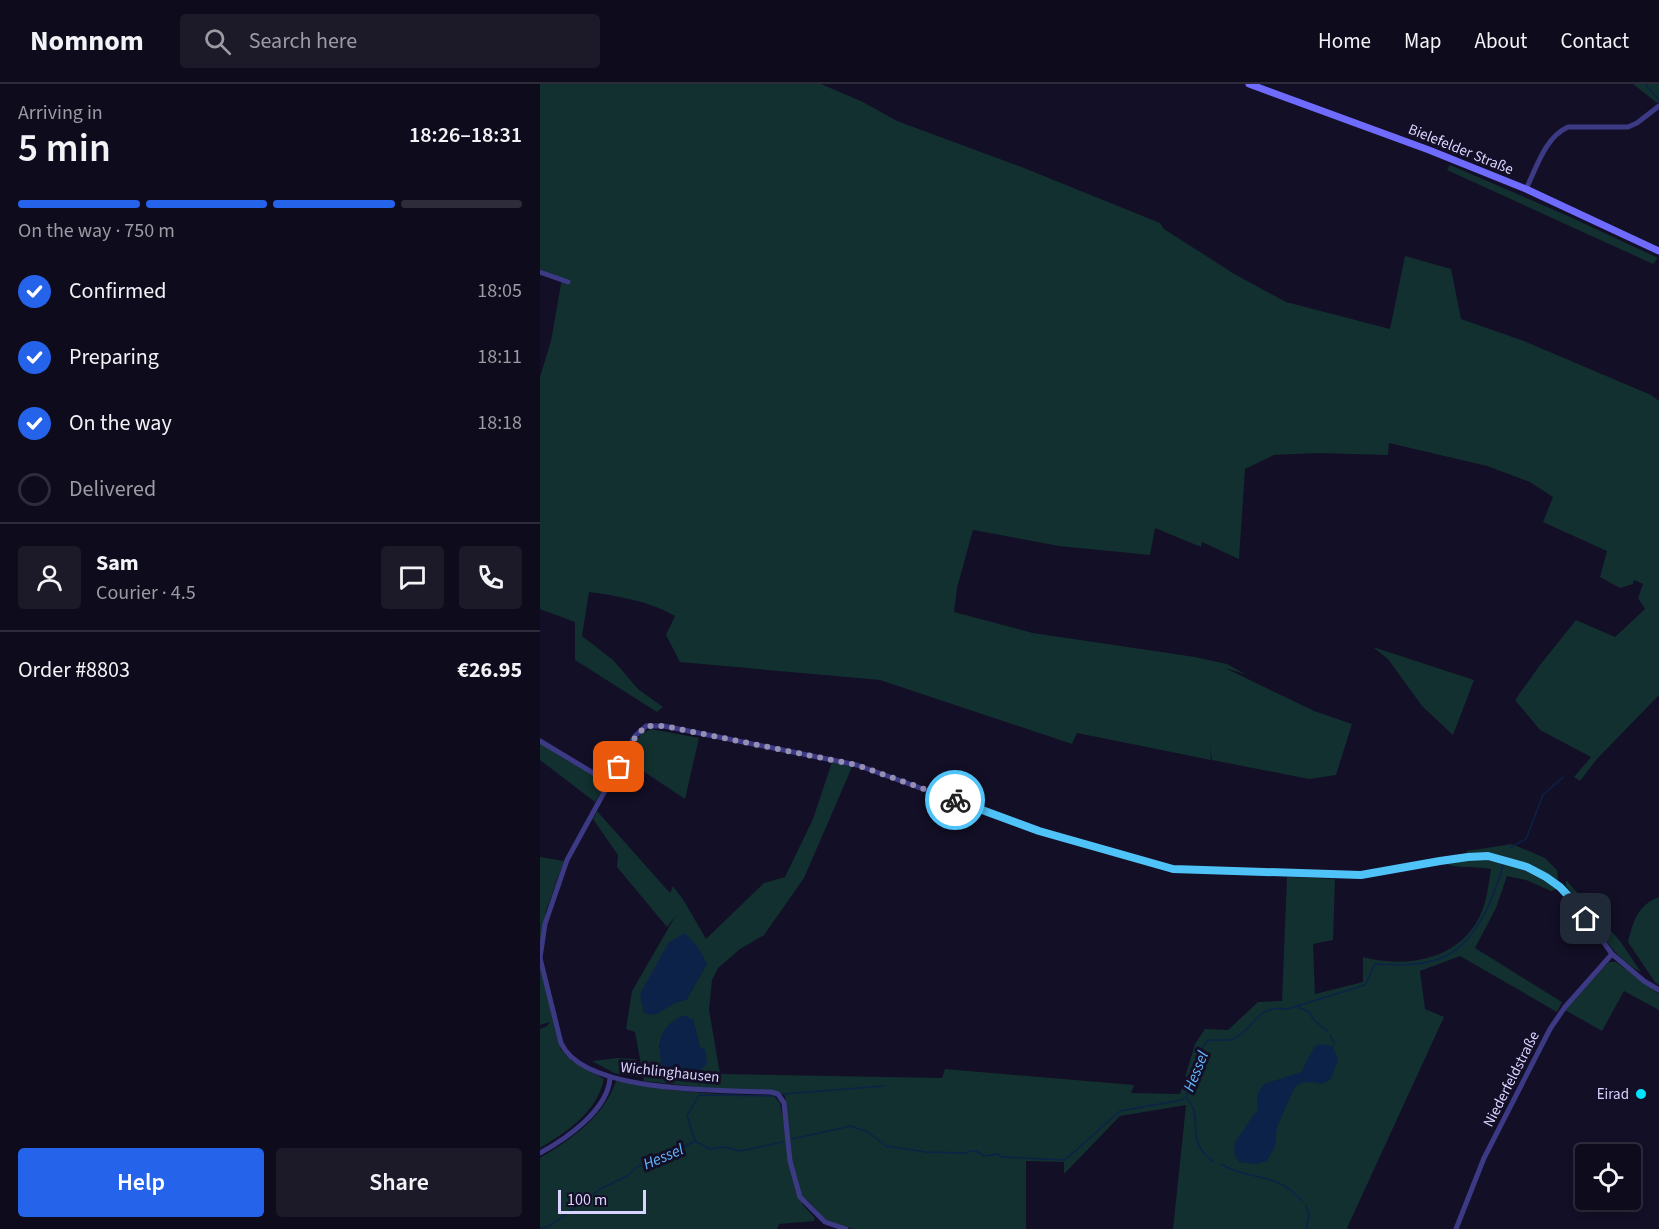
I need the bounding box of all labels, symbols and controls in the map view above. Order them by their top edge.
search box [180,14,600,68]
text: Nomnom [30,21,144,61]
icon: search [201,25,234,58]
text: Search here [249,25,357,57]
text: Home [1318,26,1371,56]
text: Map [1404,26,1442,56]
text: About [1475,26,1527,56]
text: Contact [1560,26,1629,56]
text: Arriving in [18,99,103,127]
text: 18:26–18:31 [409,119,522,151]
street label: Bielefelder Straße [1405,119,1517,180]
text: 5 min [18,121,111,177]
text: On the way · 750 m [18,217,175,245]
icon: check [18,275,51,308]
text: Confirmed [69,275,166,307]
text: 18:05 [477,277,522,305]
icon: check [18,341,51,374]
text: Preparing [69,341,159,373]
text: 18:11 [477,343,522,371]
icon: check [18,407,51,440]
text: On the way [69,407,172,439]
text: 18:18 [477,409,522,437]
text: Delivered [69,473,156,505]
button: person [18,546,81,609]
button: chat [381,546,444,609]
button: phone [459,546,522,609]
text: Sam [96,547,139,579]
text: Courier · 4.5 [96,579,196,607]
text: Order #8803 [18,654,130,686]
text: €26.95 [457,654,522,686]
pin [593,741,644,792]
icon: bag [602,750,635,783]
courier [925,770,985,830]
icon: bike [939,784,972,817]
pin [1560,893,1611,944]
icon: home [1569,902,1602,935]
street label: Niederfeldstraße [1478,1028,1545,1131]
water label: Hessel [1178,1048,1214,1095]
street label: Wichlinghausen [619,1057,721,1088]
place label: Eirad [1597,1084,1629,1105]
marker: Eirad [1634,1087,1648,1101]
water label: Hessel [640,1139,687,1175]
map controls [1575,1144,1641,1210]
button: locate [1575,1144,1641,1210]
button: Help [18,1148,264,1217]
button: Share [276,1148,522,1217]
scale bar [558,1187,646,1214]
text: 100 m [567,1189,607,1211]

